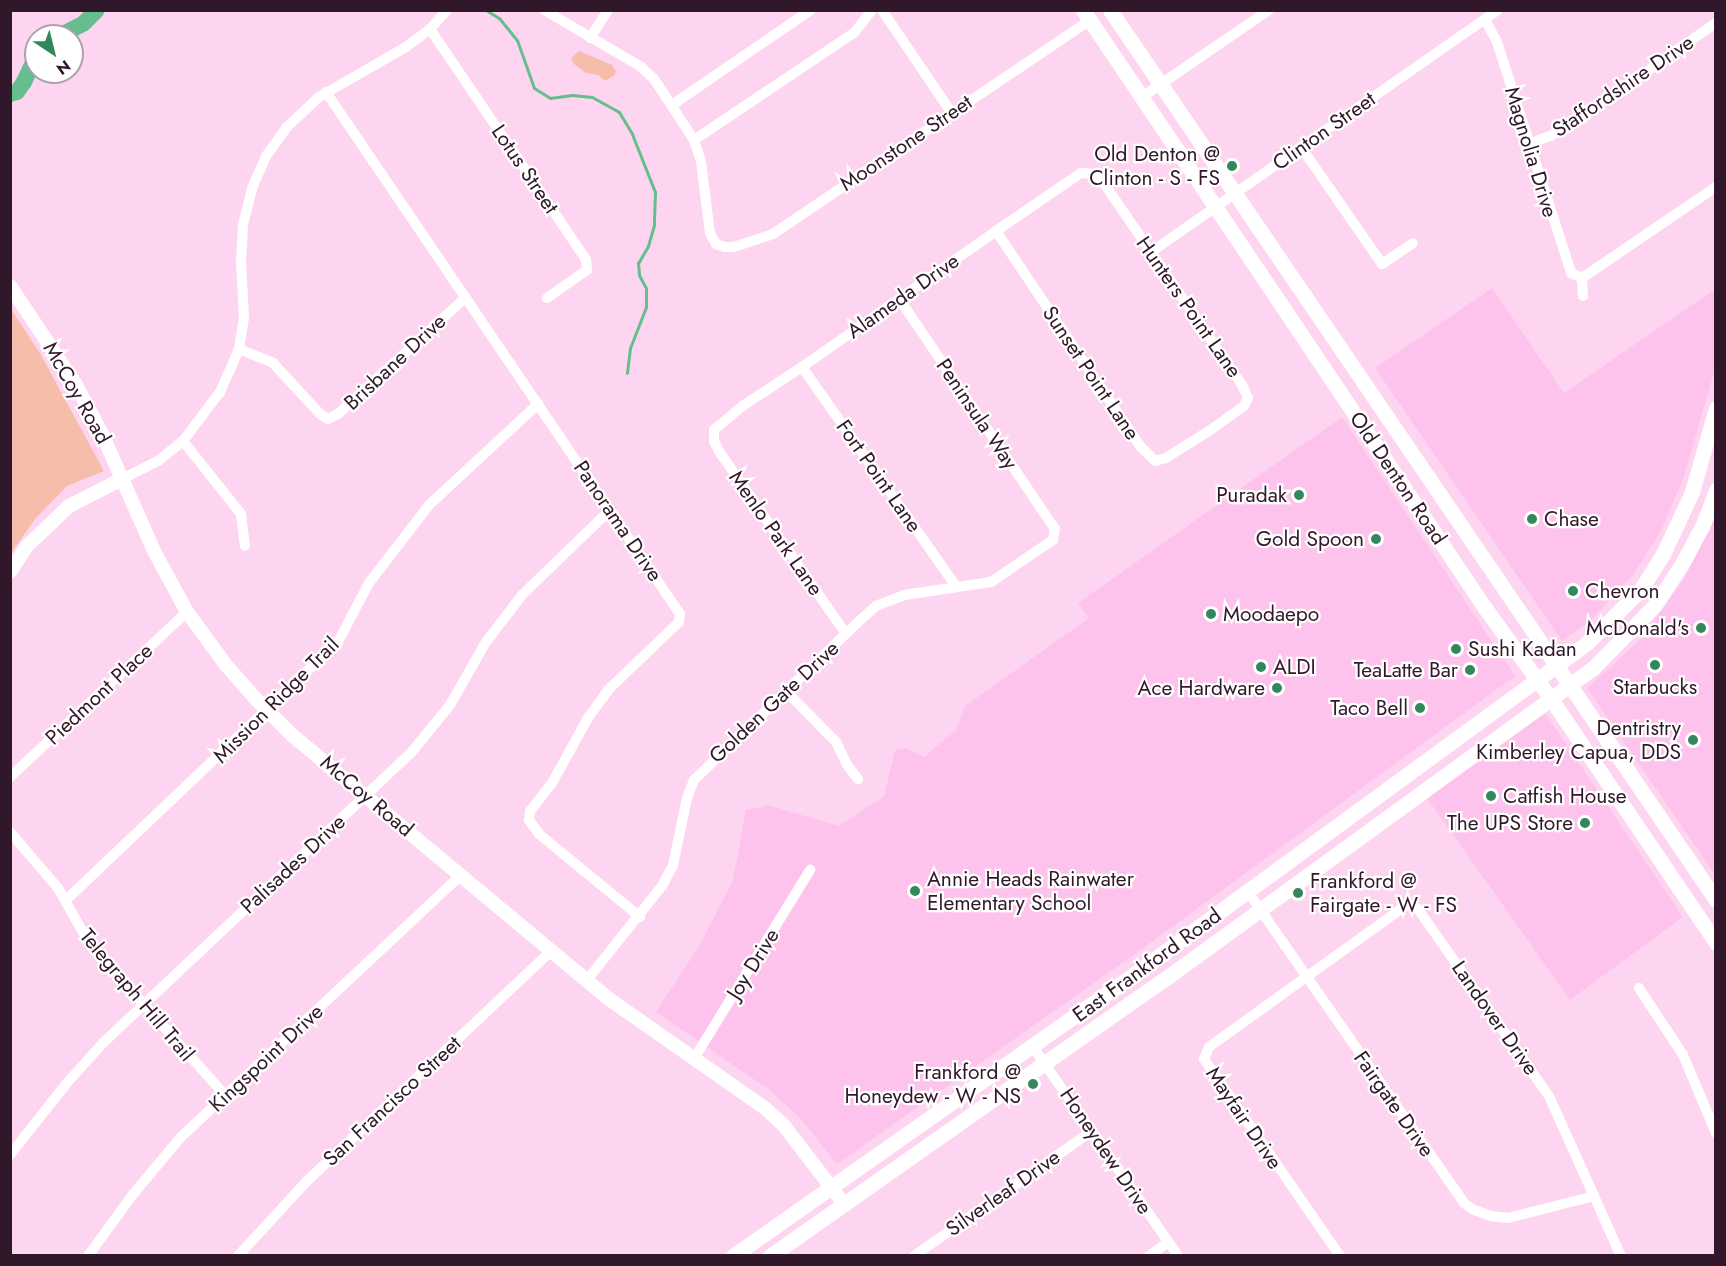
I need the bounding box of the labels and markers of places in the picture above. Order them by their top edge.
place label: Old Denton @ Clinton - S - FS [1089,141,1220,191]
marker: Old Denton @ Clinton - S - FS [1225,159,1239,173]
place label: Puradak [1216,482,1287,508]
marker: Puradak [1292,488,1306,502]
place label: Chase [1544,506,1599,532]
marker: Chase [1525,512,1539,526]
place label: Gold Spoon [1256,526,1364,552]
marker: Gold Spoon [1369,532,1383,546]
place label: Chevron [1585,578,1660,604]
marker: Chevron [1566,584,1580,598]
place label: Moodaepo [1223,601,1319,627]
marker: Moodaepo [1204,607,1218,621]
place label: McDonald's [1586,615,1689,641]
marker: McDonald's [1694,621,1708,635]
place label: Sushi Kadan [1468,636,1577,662]
marker: Sushi Kadan [1449,642,1463,656]
place label: ALDI [1273,654,1316,680]
place label: TeaLatte Bar [1354,657,1458,683]
marker: Starbucks [1648,658,1662,672]
marker: ALDI [1254,660,1268,674]
marker: TeaLatte Bar [1463,663,1477,677]
place label: Starbucks [1613,674,1697,700]
place label: Ace Hardware [1138,675,1265,701]
marker: Ace Hardware [1270,681,1284,695]
place label: Taco Bell [1330,695,1408,721]
marker: Taco Bell [1413,701,1427,715]
place label: Dentristry Kimberley Capua, DDS [1476,715,1681,765]
marker: Dentristry Kimberley Capua, DDS [1686,733,1700,747]
place label: Catfish House [1503,783,1627,809]
marker: Catfish House [1484,789,1498,803]
place label: The UPS Store [1447,810,1573,836]
marker: The UPS Store [1578,816,1592,830]
place label: Annie Heads Rainwater Elementary School [927,866,1134,916]
place label: Frankford @ Fairgate - W - FS [1310,868,1457,918]
marker: Annie Heads Rainwater Elementary School [908,884,922,898]
marker: Frankford @ Fairgate - W - FS [1291,886,1305,900]
place label: Frankford @ Honeydew - W - NS [844,1059,1021,1109]
marker: Frankford @ Honeydew - W - NS [1026,1077,1040,1091]

